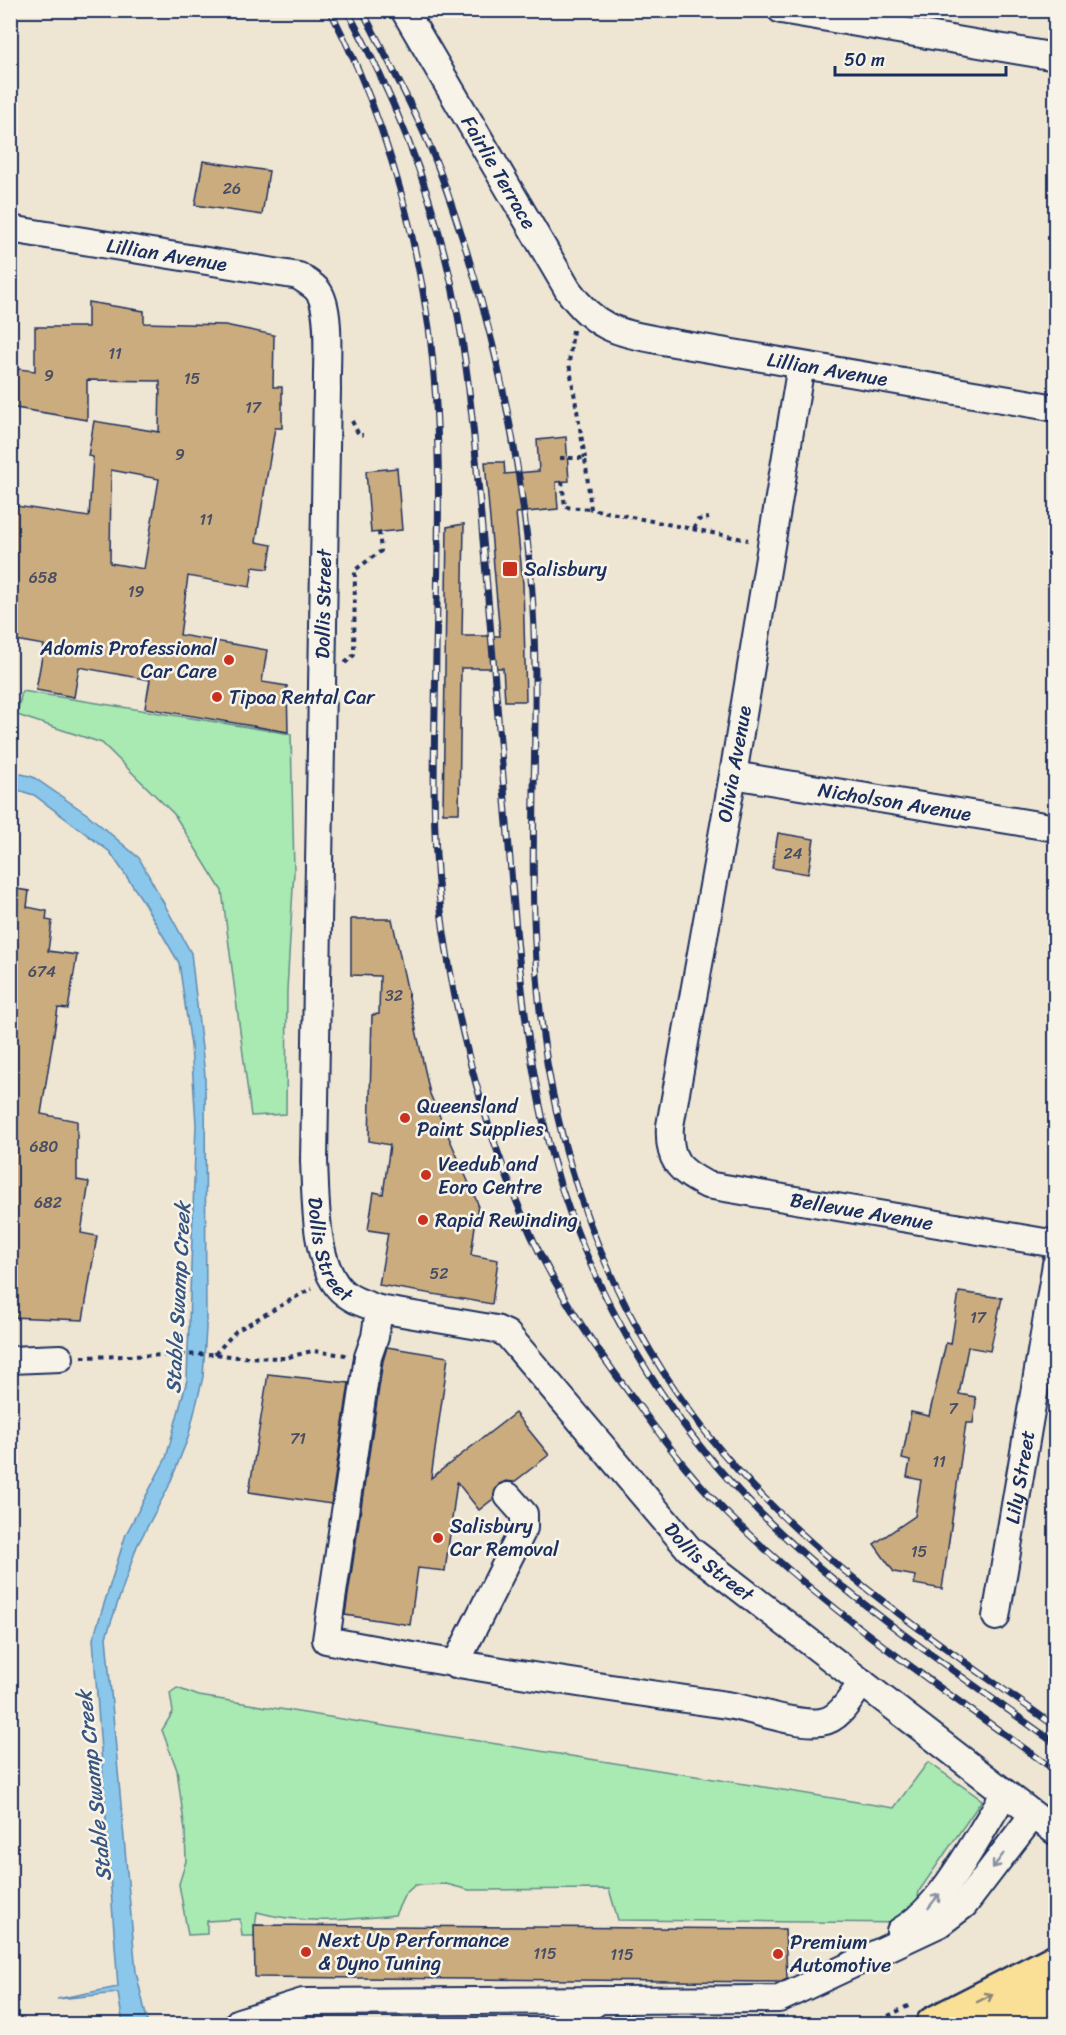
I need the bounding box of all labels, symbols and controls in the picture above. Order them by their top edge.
scale bar [835,39,1006,77]
text: 50 m [844,44,885,76]
street label: Fairlie Terrace [451,109,546,236]
house number: 26 [223,174,241,203]
street label: Lillian Avenue [104,228,230,282]
house number: 11 [108,339,122,368]
street label: Lillian Avenue [764,342,891,397]
house number: 9 [44,361,54,390]
house number: 15 [184,364,201,393]
house number: 17 [245,393,262,422]
house number: 9 [175,440,185,469]
house number: 11 [199,505,213,534]
street label: Dollis Street [305,548,342,659]
place label: Salisbury [524,552,608,587]
marker: Salisbury [501,560,519,578]
house number: 658 [29,563,58,592]
house number: 19 [128,577,145,606]
place label: Adomis Professional Car Care [39,631,217,689]
marker: Adomis Professional Car Care [222,653,236,667]
place label: Tipoa Rental Car [229,680,376,715]
marker: Tipoa Rental Car [210,690,224,704]
street label: Olivia Avenue [707,703,762,825]
street label: Nicholson Avenue [816,772,974,832]
house number: 24 [783,839,803,868]
house number: 674 [28,957,56,986]
house number: 32 [385,981,403,1010]
place label: Queensland Paint Supplies [417,1089,544,1147]
marker: Queensland Paint Supplies [398,1111,412,1125]
house number: 680 [30,1132,58,1161]
place label: Veedub and Eoro Centre [438,1147,542,1205]
marker: Veedub and Eoro Centre [419,1168,433,1182]
street label: Bellevue Avenue [787,1182,936,1241]
house number: 682 [34,1188,62,1217]
street label: Dollis Street [297,1196,361,1313]
water label: Stable Swamp Creek [154,1198,202,1395]
place label: Rapid Rewinding [435,1203,578,1238]
marker: Rapid Rewinding [416,1213,430,1227]
house number: 52 [429,1259,449,1288]
house number: 17 [970,1303,987,1332]
house number: 7 [948,1394,958,1423]
house number: 71 [290,1424,306,1453]
street label: Lily Street [995,1427,1045,1526]
house number: 11 [932,1447,946,1476]
place label: Salisbury Car Removal [450,1509,560,1567]
street label: Dollis Street [655,1514,762,1612]
marker: Salisbury Car Removal [431,1531,445,1545]
house number: 15 [911,1537,928,1566]
water label: Stable Swamp Creek [65,1686,123,1883]
one-way arrow [991,1853,1004,1869]
one-way arrow [928,1893,941,1909]
place label: Next Up Performance & Dyno Tuning [318,1923,509,1981]
place label: Premium Automotive [789,1925,891,1983]
house number: 115 [533,1939,557,1968]
house number: 115 [610,1940,634,1969]
marker: Next Up Performance & Dyno Tuning [299,1945,313,1959]
marker: Premium Automotive [771,1947,785,1961]
one-way arrow [975,1991,993,2003]

